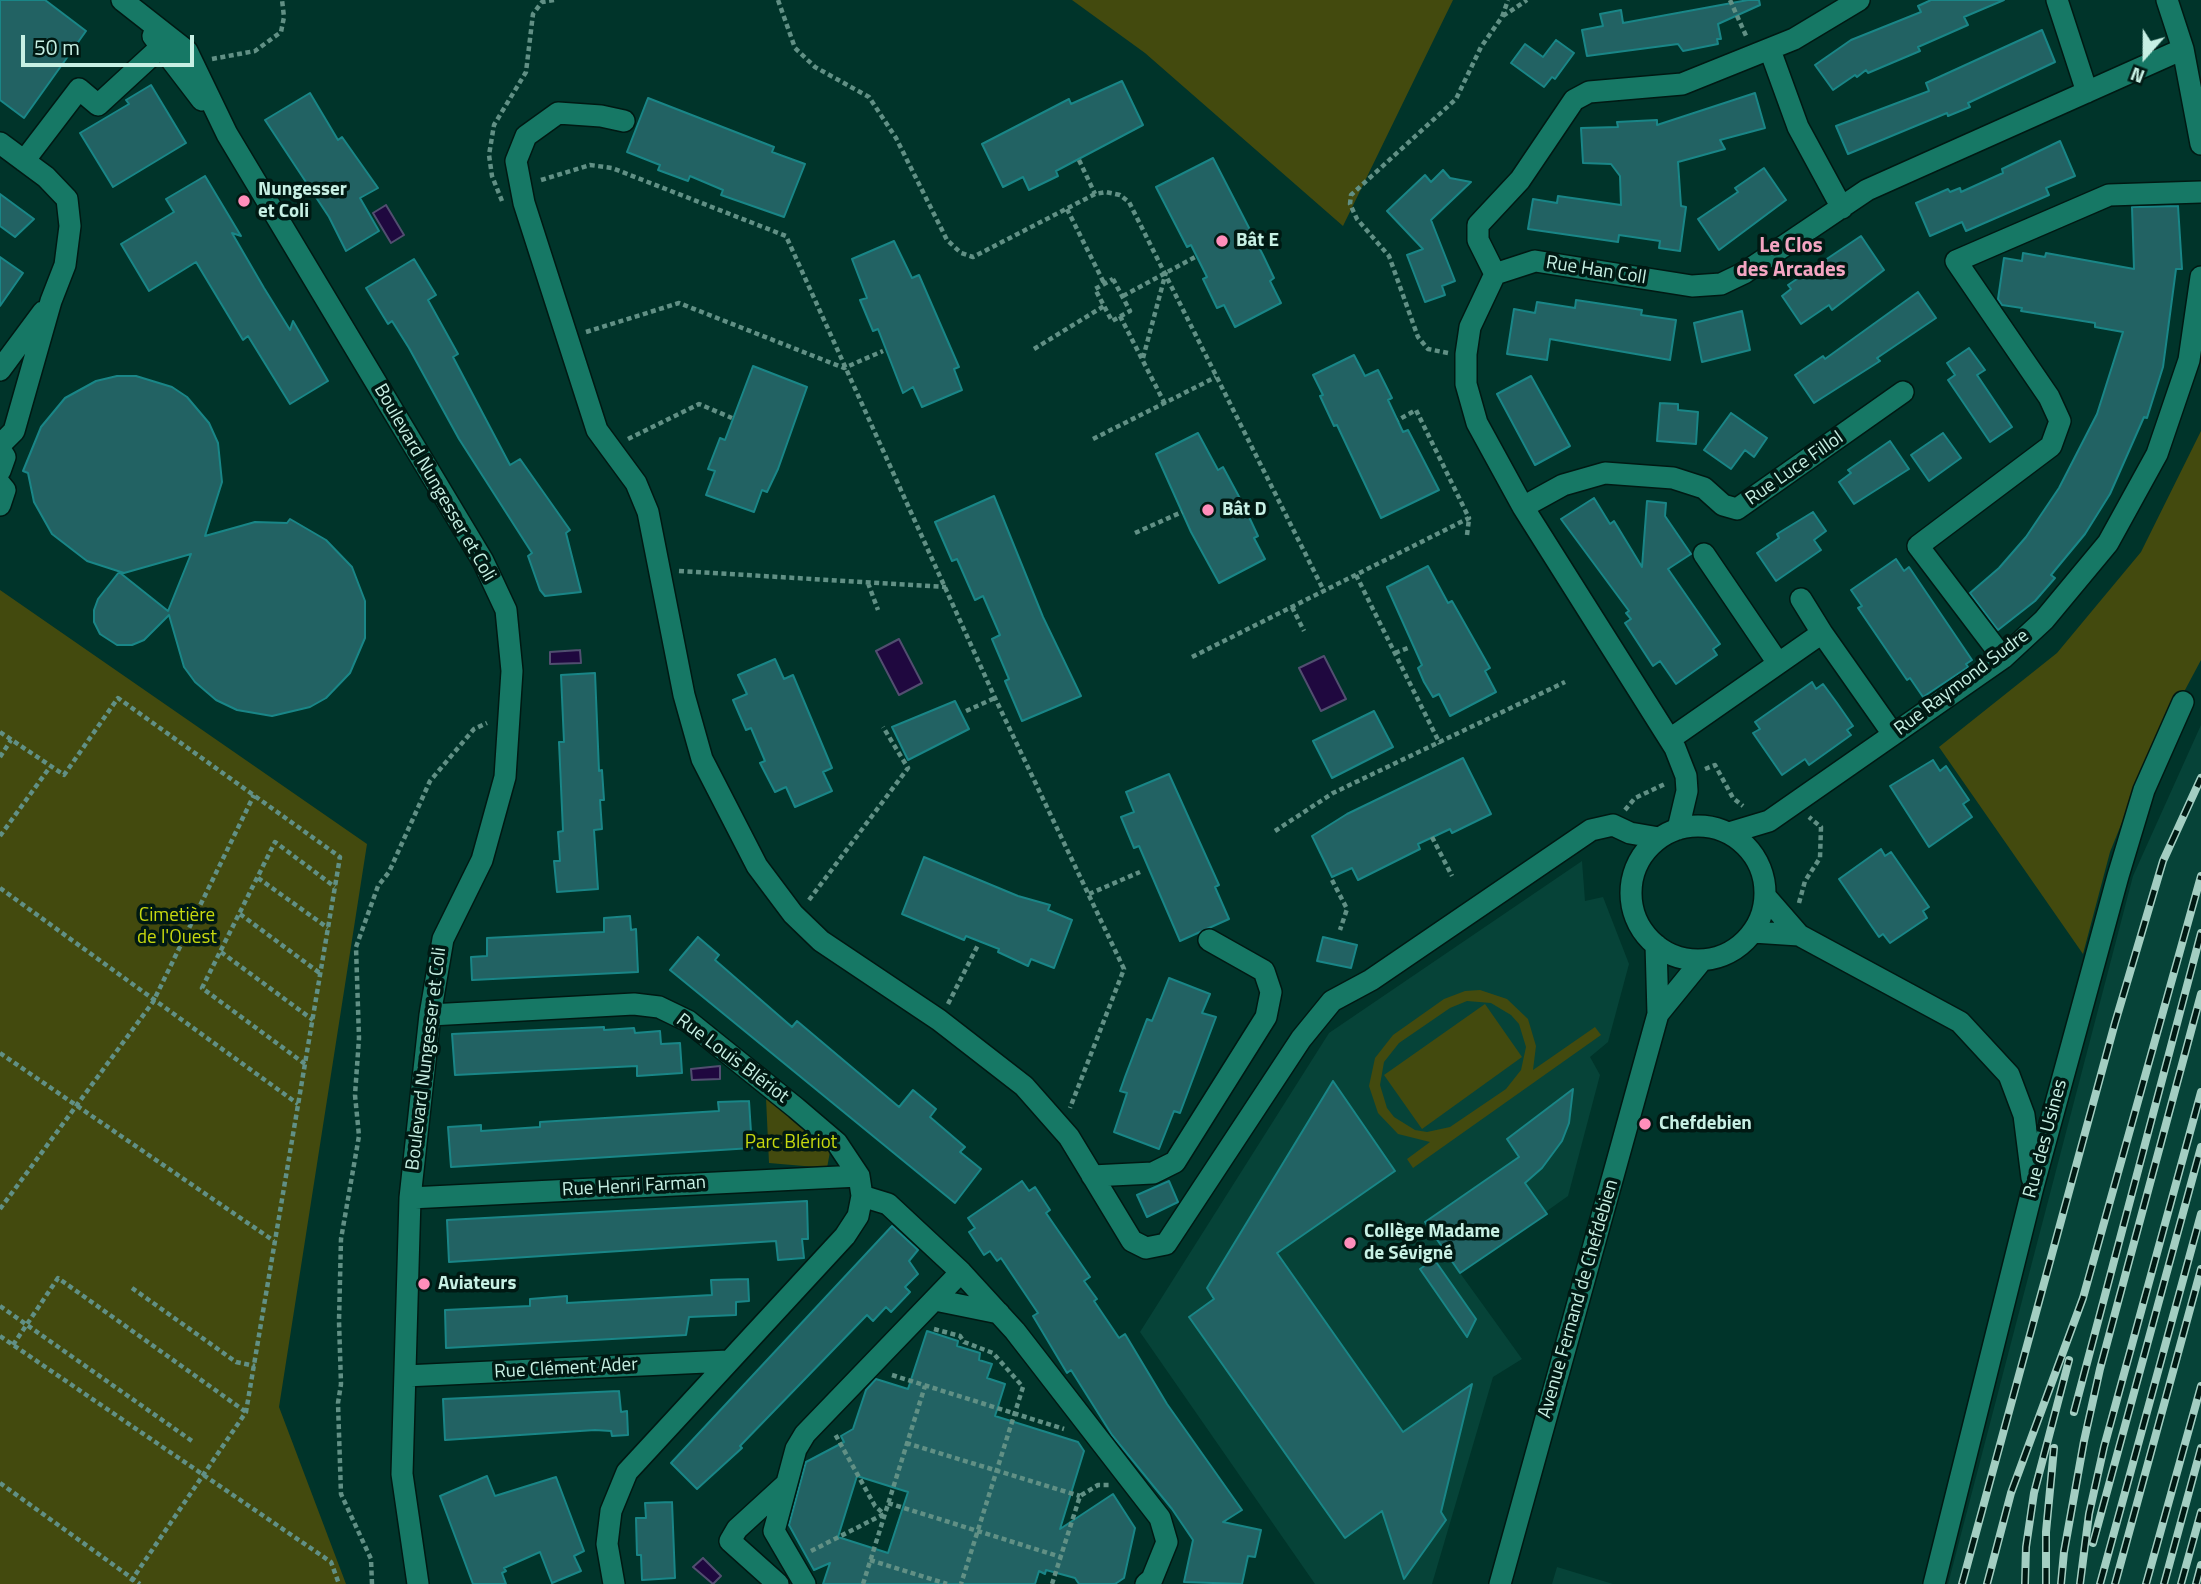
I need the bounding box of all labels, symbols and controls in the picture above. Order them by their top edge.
scale bar [24,21,198,65]
north arrow [2110,21,2180,91]
text: 50 m [34,31,80,63]
text: N [2126,60,2149,92]
place label: Nungesser et Coli [258,179,347,223]
marker: Nungesser et Coli [236,193,252,209]
place label: Bât E [1236,230,1279,252]
marker: Bât E [1214,233,1230,249]
district label: Le Clos des Arcades [1736,234,1846,284]
street label: Rue Han Coll [1544,252,1648,290]
street label: Boulevard Nungesser et Coli [368,380,500,586]
street label: Rue Luce Fillol [1742,427,1848,511]
place label: Bât D [1222,499,1266,521]
marker: Bât D [1200,502,1216,518]
street label: Rue Raymond Sudre [1890,625,2034,741]
park label: Cimetière de l'Ouest [137,905,217,949]
street label: Boulevard Nungesser et Coli [402,946,452,1172]
street label: Rue Louis Blériot [671,1009,793,1109]
street label: Rue des Usines [2019,1077,2073,1201]
place label: Chefdebien [1659,1113,1752,1135]
marker: Chefdebien [1637,1116,1653,1132]
park label: Parc Blériot [745,1132,837,1154]
street label: Rue Henri Farman [561,1172,707,1202]
street label: Avenue Fernand de Chefdebien [1534,1177,1624,1421]
place label: Collège Madame de Sévigné [1364,1221,1500,1265]
marker: Collège Madame de Sévigné [1342,1235,1358,1251]
place label: Aviateurs [438,1273,516,1295]
marker: Aviateurs [416,1276,432,1292]
street label: Rue Clément Ader [494,1354,638,1384]

